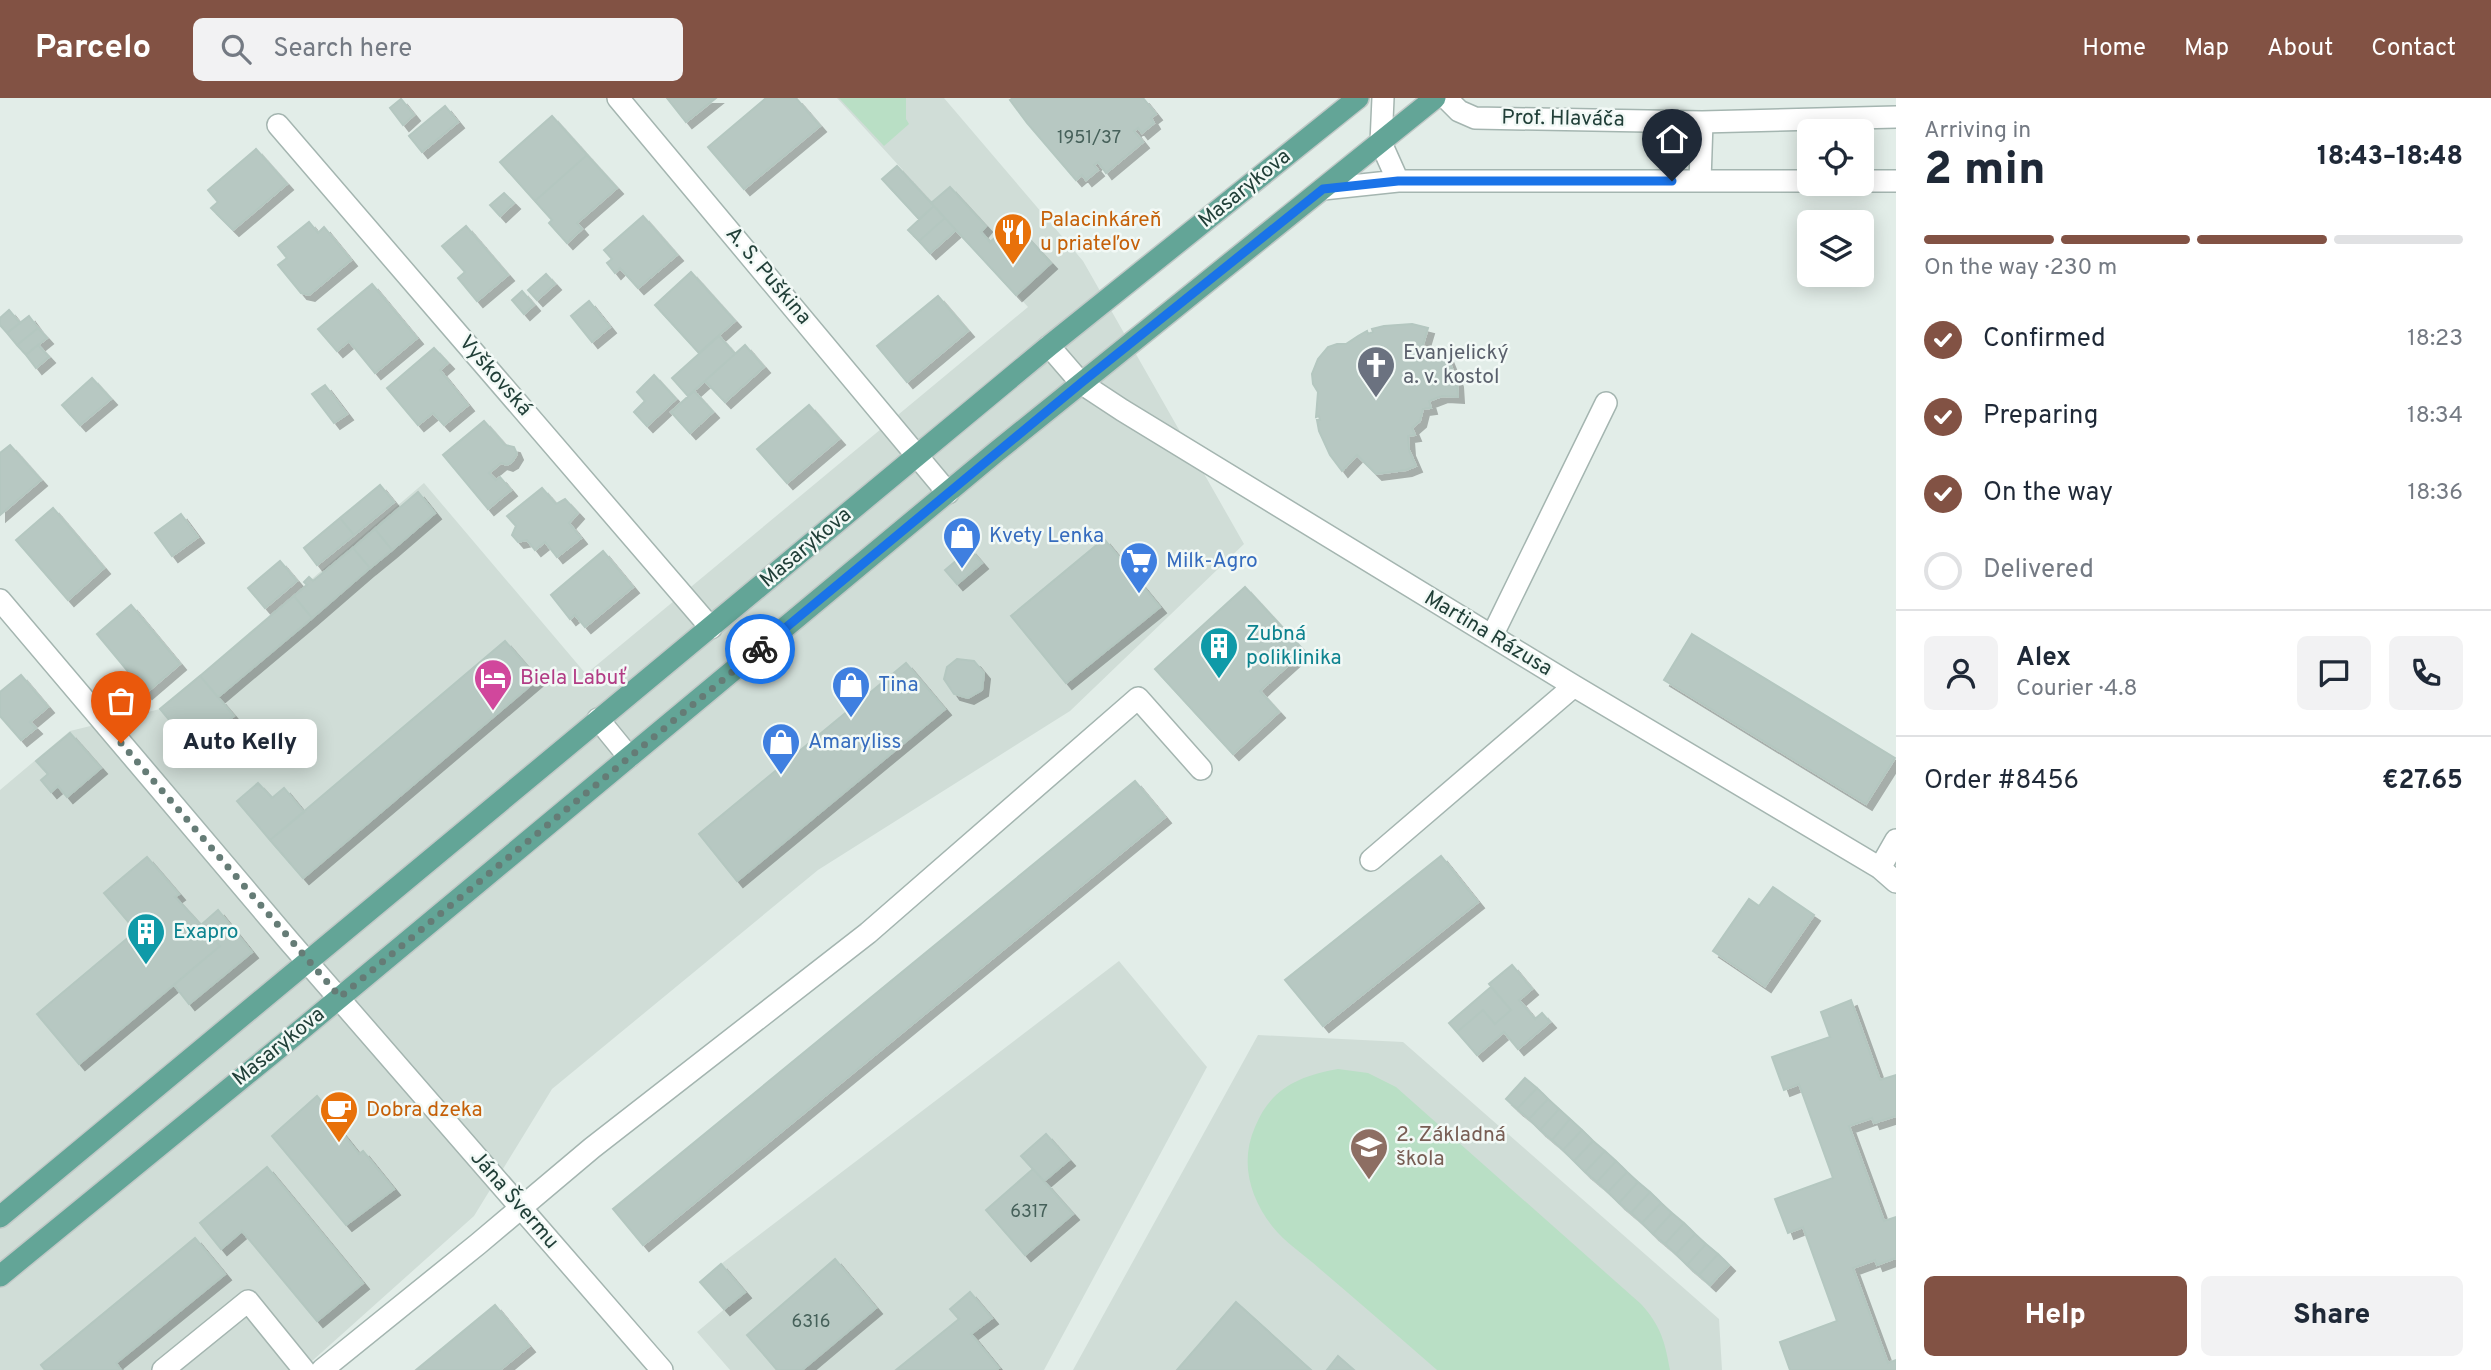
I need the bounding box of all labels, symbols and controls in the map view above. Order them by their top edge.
search box [193,18,683,81]
text: Parcelo [35,28,151,70]
icon: search [217,30,255,68]
text: Search here [273,33,412,66]
text: Home [2082,34,2146,64]
text: Map [2184,34,2229,64]
text: About [2267,34,2333,64]
text: Contact [2371,34,2456,64]
street label: Prof. Hlaváča [1501,104,1625,134]
pin [1642,109,1702,181]
text: Arriving in [1924,117,2031,146]
map controls [1797,119,1874,287]
button: locate [1797,119,1874,196]
icon: home [1653,120,1691,158]
house number: 1951/37 [1057,127,1121,150]
text: 18:43–18:48 [2317,141,2463,174]
text: 2 min [1924,142,2046,201]
street label: Masarykova [1193,144,1297,234]
place label: Palacinkáreň u priateľov [1040,207,1162,258]
button: layers [1797,210,1874,287]
restaurant icon: Palacinkáreň u priateľov [992,211,1034,266]
street label: A. S. Puškina [719,221,817,331]
text: On the way · 230 m [1924,254,2117,283]
icon: check [1924,321,1962,359]
text: Confirmed [1983,323,2106,356]
text: 18:23 [2407,325,2463,354]
street label: Vyškovská [453,330,537,422]
place label: Evanjelický a. v. kostol [1403,340,1509,391]
church icon: Evanjelický a. v. kostol [1355,344,1397,399]
icon: check [1924,398,1962,436]
text: Preparing [1983,400,2098,433]
text: 18:34 [2407,402,2463,431]
icon: check [1924,475,1962,513]
text: On the way [1983,477,2113,510]
text: 18:36 [2408,479,2463,508]
street label: Masarykova [755,502,857,594]
shop icon: Kvety Lenka [941,515,983,570]
place label: Kvety Lenka [989,523,1104,550]
supermarket icon: Milk-Agro [1118,540,1160,595]
place label: Milk-Agro [1166,548,1258,575]
text: Delivered [1983,554,2094,587]
street label: Martina Rázusa [1419,585,1557,683]
courier [725,614,795,684]
place label: Zubná poliklinika [1246,621,1342,672]
building icon: Zubná poliklinika [1198,625,1240,680]
icon: bike [741,630,779,668]
button: person [1924,636,1998,710]
button: chat [2297,636,2371,710]
button: phone [2389,636,2463,710]
text: Alex [2016,642,2071,675]
hotel icon: Biela Labuť [472,657,514,712]
shop icon: Tina [830,664,872,719]
place label: Biela Labuť [520,665,627,692]
pin [91,671,151,743]
place label: Tina [878,672,919,699]
text: Courier · 4.8 [2016,675,2137,704]
icon: bag [102,682,140,720]
callout: Auto Kelly [163,718,317,768]
shop icon: Amaryliss [760,721,802,776]
text: Auto Kelly [183,729,297,758]
place label: Amaryliss [808,729,901,756]
text: Order #8456 [1924,765,2079,798]
text: €27.65 [2382,765,2463,798]
building icon: Exapro [125,911,167,966]
place label: Exapro [173,919,238,946]
street label: Masarykova [227,1002,331,1092]
cafe icon: Dobra dzeka [318,1089,360,1144]
place label: Dobra dzeka [366,1097,482,1124]
place label: 2. Základná škola [1396,1122,1506,1173]
school or university icon: 2. Základná škola [1348,1126,1390,1181]
street label: Jána Švermu [464,1144,565,1255]
house number: 6317 [1010,1201,1048,1224]
button: Help [1924,1276,2187,1356]
button: Share [2201,1276,2463,1356]
house number: 6316 [791,1311,831,1334]

